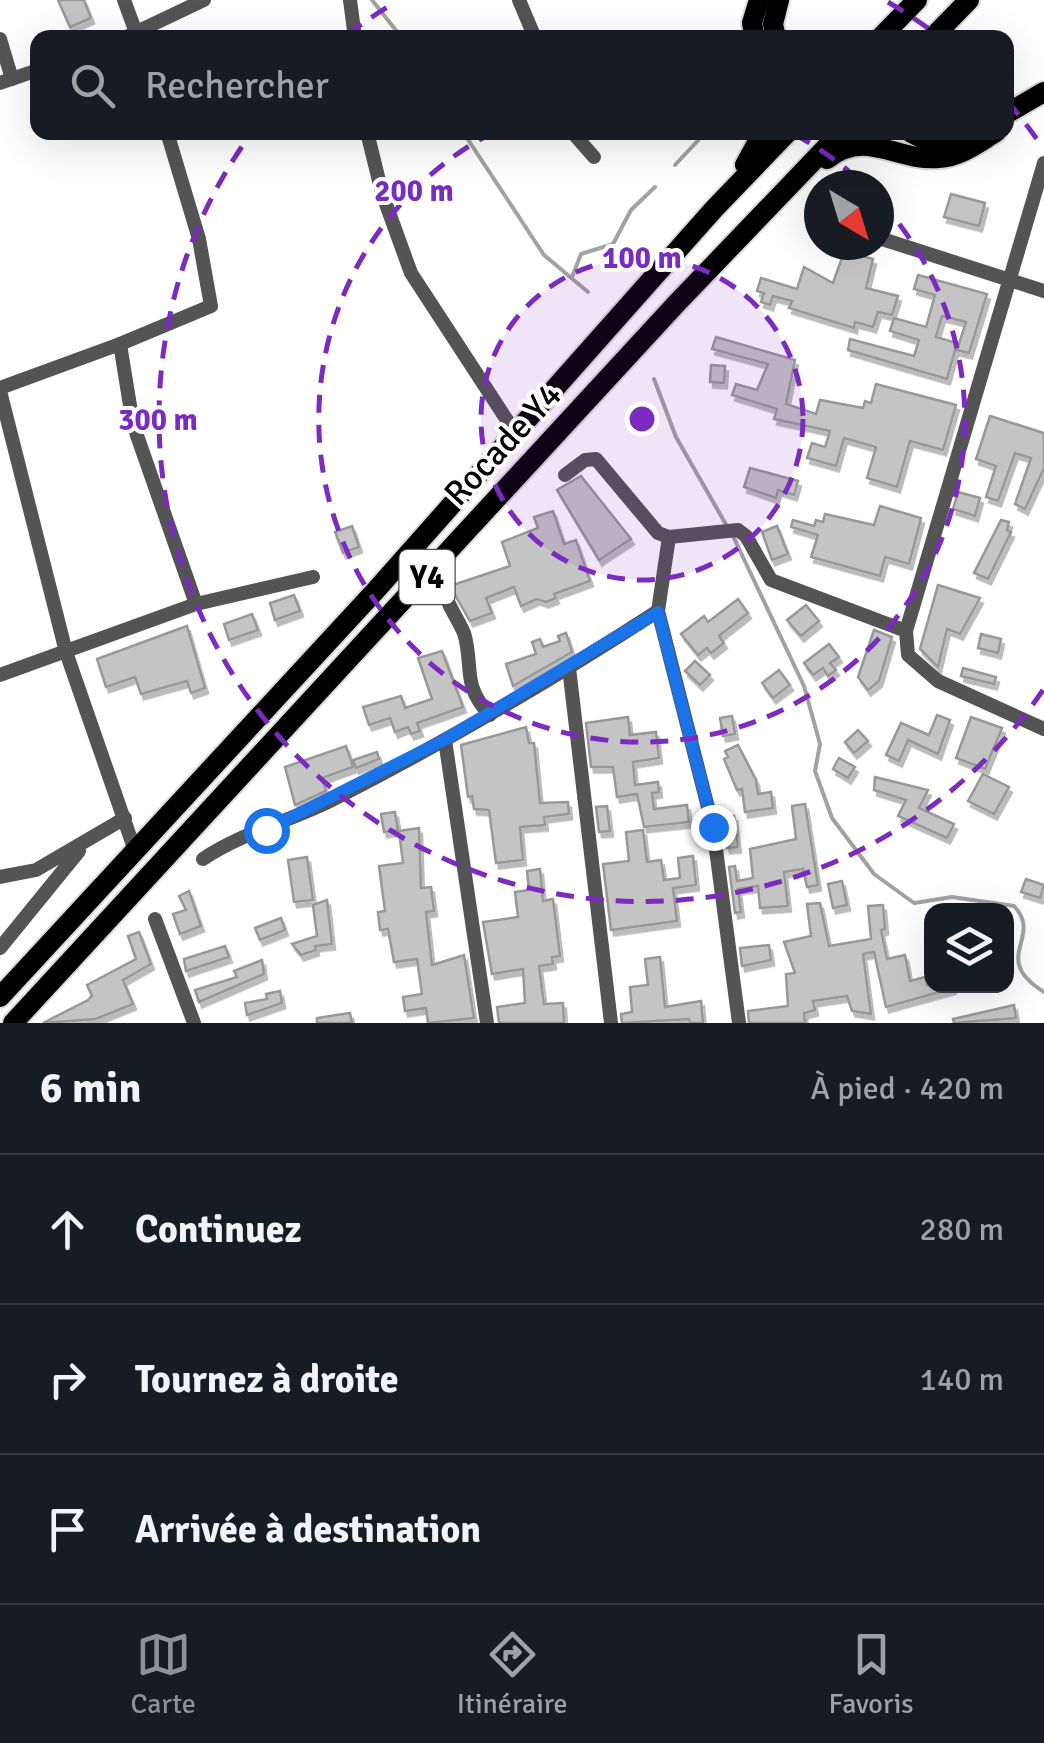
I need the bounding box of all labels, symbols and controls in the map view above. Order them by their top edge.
search box [30,30,1014,140]
icon: search [65,58,120,113]
text: Rechercher [145,62,329,109]
north arrow [804,170,894,260]
text: 200 m [374,173,454,210]
text: 100 m [602,240,682,277]
street label: Rocade Y4 [435,373,571,515]
centre of rings [624,401,660,437]
text: 300 m [118,402,198,439]
road number: Y4 [400,550,454,604]
route end [691,805,737,851]
route start [244,808,290,854]
map controls [924,903,1014,993]
button: layers [924,903,1014,993]
text: 6 min [40,1063,141,1114]
text: À pied · 420 m [811,1069,1004,1108]
icon: ahead [40,1202,95,1257]
text: Continuez [135,1206,302,1253]
text: 280 m [920,1210,1004,1249]
icon: right [40,1352,95,1407]
text: Tournez à droite [135,1356,399,1403]
text: 140 m [920,1360,1004,1399]
icon: arrive [40,1502,95,1557]
text: Arrivée à destination [135,1506,481,1553]
tab: Carte [130,1627,196,1721]
tab: Itinéraire [457,1627,568,1721]
tab: Favoris [829,1627,914,1721]

